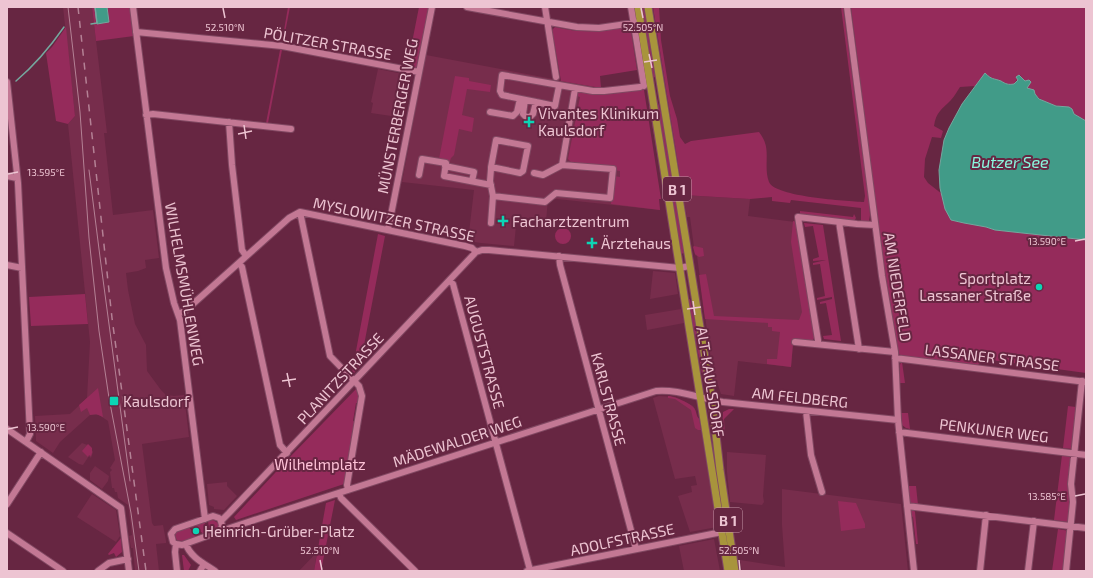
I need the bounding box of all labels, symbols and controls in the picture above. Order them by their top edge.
text: 52.510°N [205,21,245,33]
text: 52.505°N [623,21,663,33]
street label: PÖLITZER STRASSE [263,23,393,63]
street label: MÜNSTERBERGER WEG [373,37,421,195]
place label: Vivantes Klinikum Kaulsdorf [538,104,659,139]
marker: Vivantes Klinikum Kaulsdorf [523,116,535,128]
water label: Butzer See [971,152,1049,171]
text: 13.595°E [27,166,65,178]
road number: B 1 [663,177,691,201]
street label: MYSLOWITZER STRASSE [312,193,476,245]
street label: WILHELMSMÜHLENWEG [162,201,208,367]
place label: Facharztzentrum [512,212,629,230]
marker: Facharztzentrum [497,215,509,227]
street label: AM NIEDERFELD [880,231,916,343]
place label: Ärztehaus [601,234,671,252]
text: 13.590°E [1028,235,1066,247]
marker: Ärztehaus [586,237,598,249]
place label: Sportplatz Lassaner Straße [919,269,1031,304]
marker: Sportplatz Lassaner Straße [1034,282,1044,292]
street label: AUGUSTSTRASSE [461,293,509,411]
street label: ALT-KAULSDORF [693,325,729,439]
street label: PLANITZSTRASSE [293,329,387,427]
street label: LASSANER STRASSE [924,340,1060,374]
street label: KARLSTRASSE [588,350,630,448]
street label: AM FELDBERG [751,383,849,411]
place label: Kaulsdorf [123,392,190,410]
marker: Kaulsdorf [108,395,120,407]
street label: MÄDEWALDER WEG [390,412,524,470]
street label: PENKUNER WEG [938,414,1050,446]
text: 13.590°E [27,421,65,433]
park label: Wilhelmplatz [274,455,366,473]
text: 13.585°E [1028,490,1066,502]
road number: B 1 [714,508,742,532]
street label: ADOLFSTRASSE [568,519,676,559]
place label: Heinrich-Grüber-Platz [204,522,355,540]
marker: Heinrich-Grüber-Platz [191,526,201,536]
text: 52.510°N [300,544,340,556]
text: 52.505°N [719,544,759,556]

